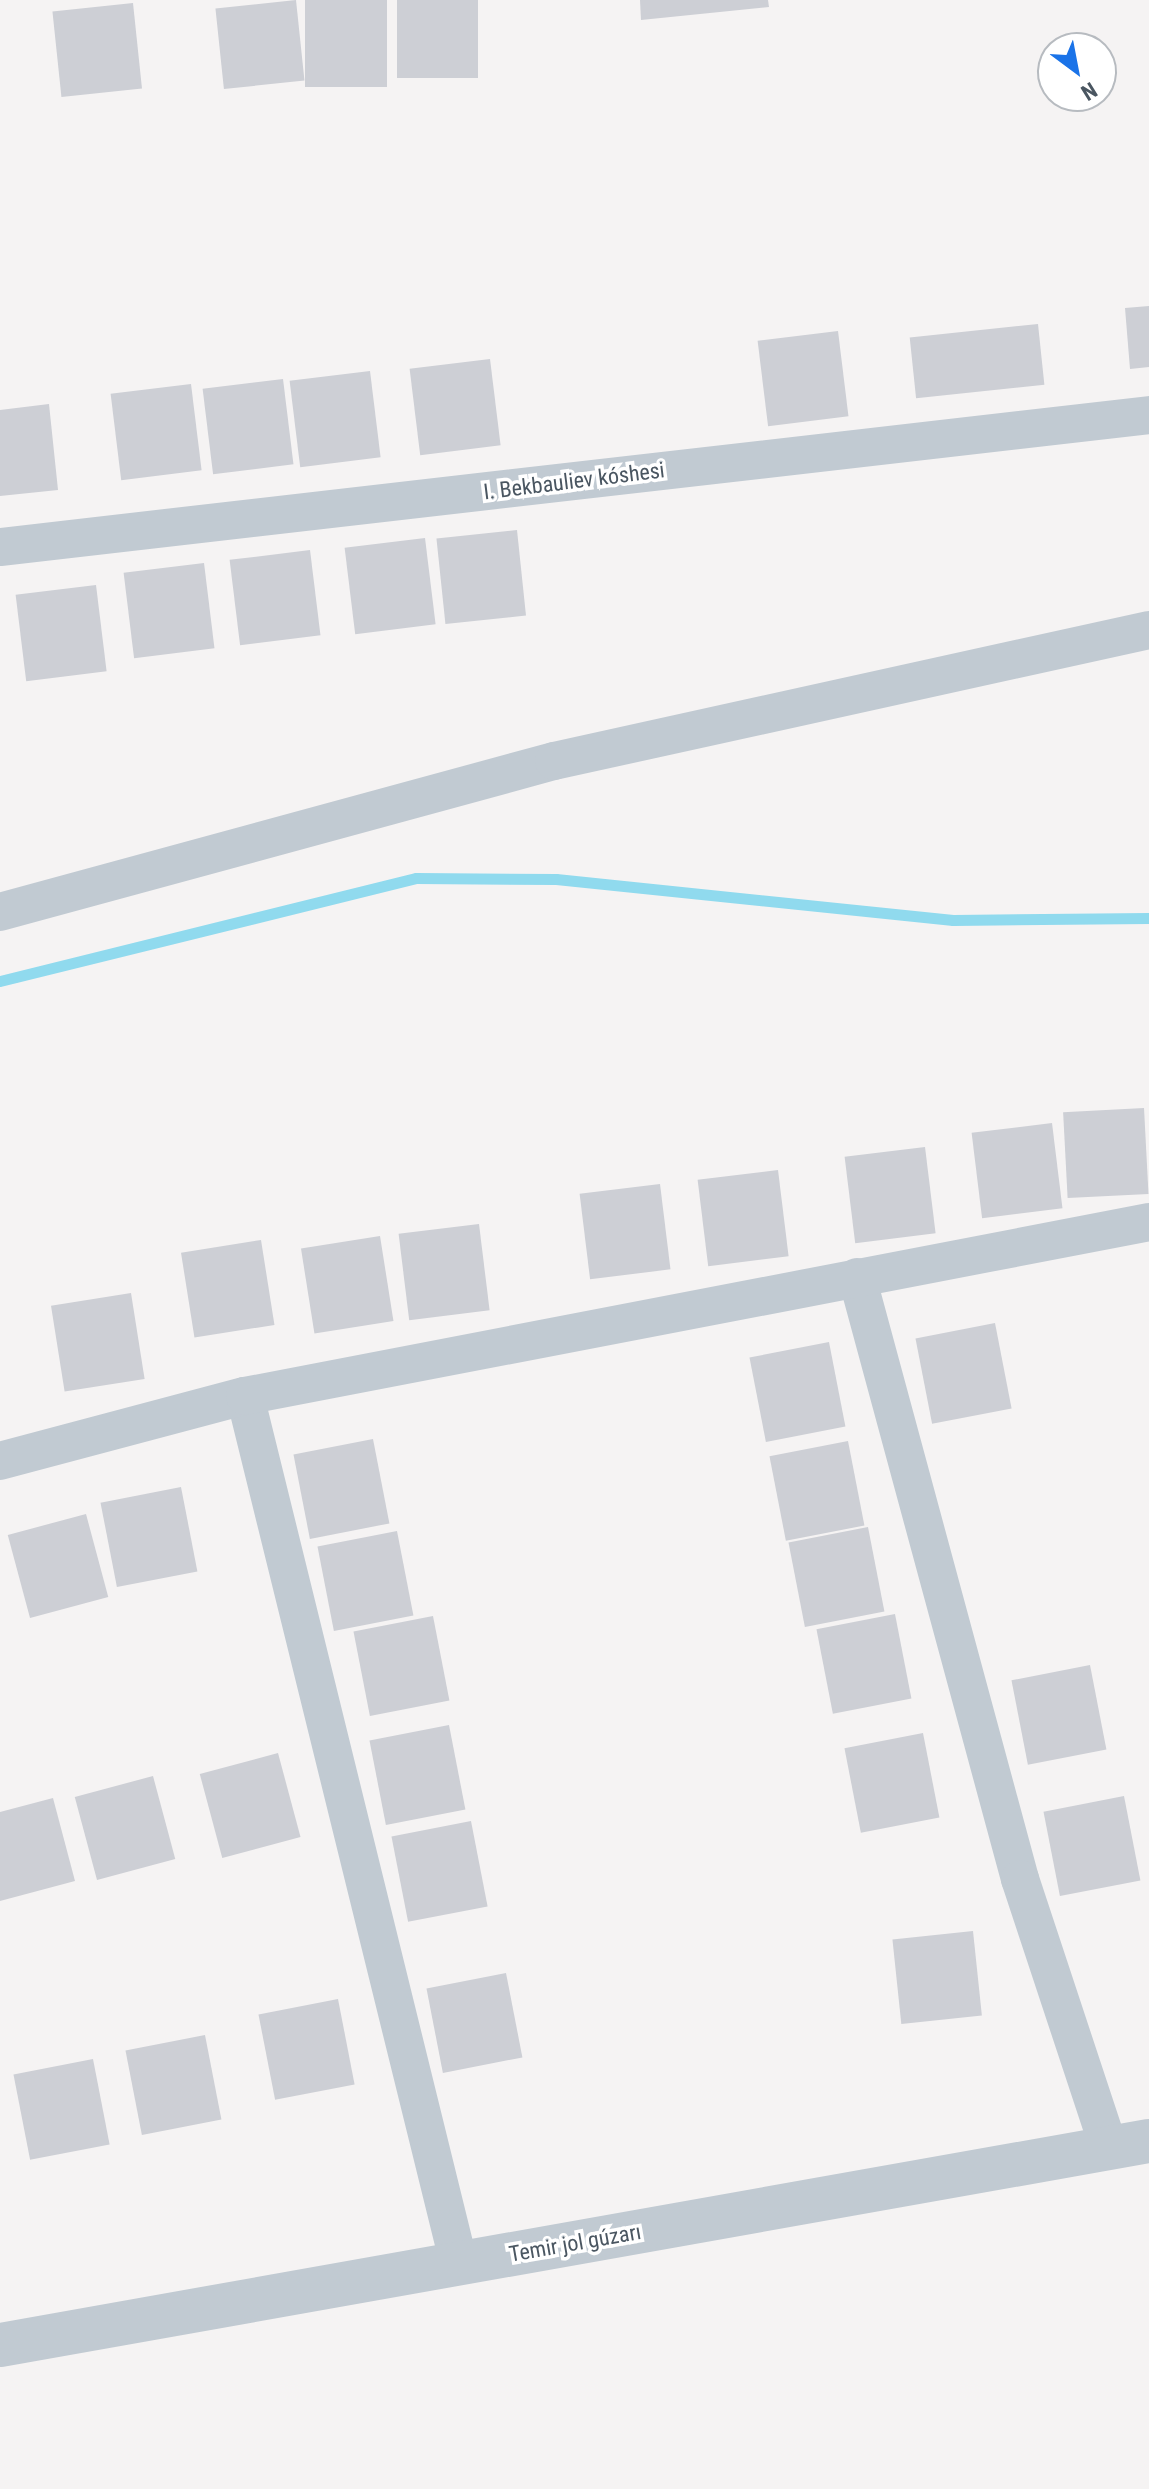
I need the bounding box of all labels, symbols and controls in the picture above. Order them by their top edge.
north arrow [1037,32,1117,112]
text: N [1077,77,1101,105]
street label: I. Bekbauliev kóshesi [482,457,666,505]
street label: Temir jol gúzarı [507,2218,643,2268]

